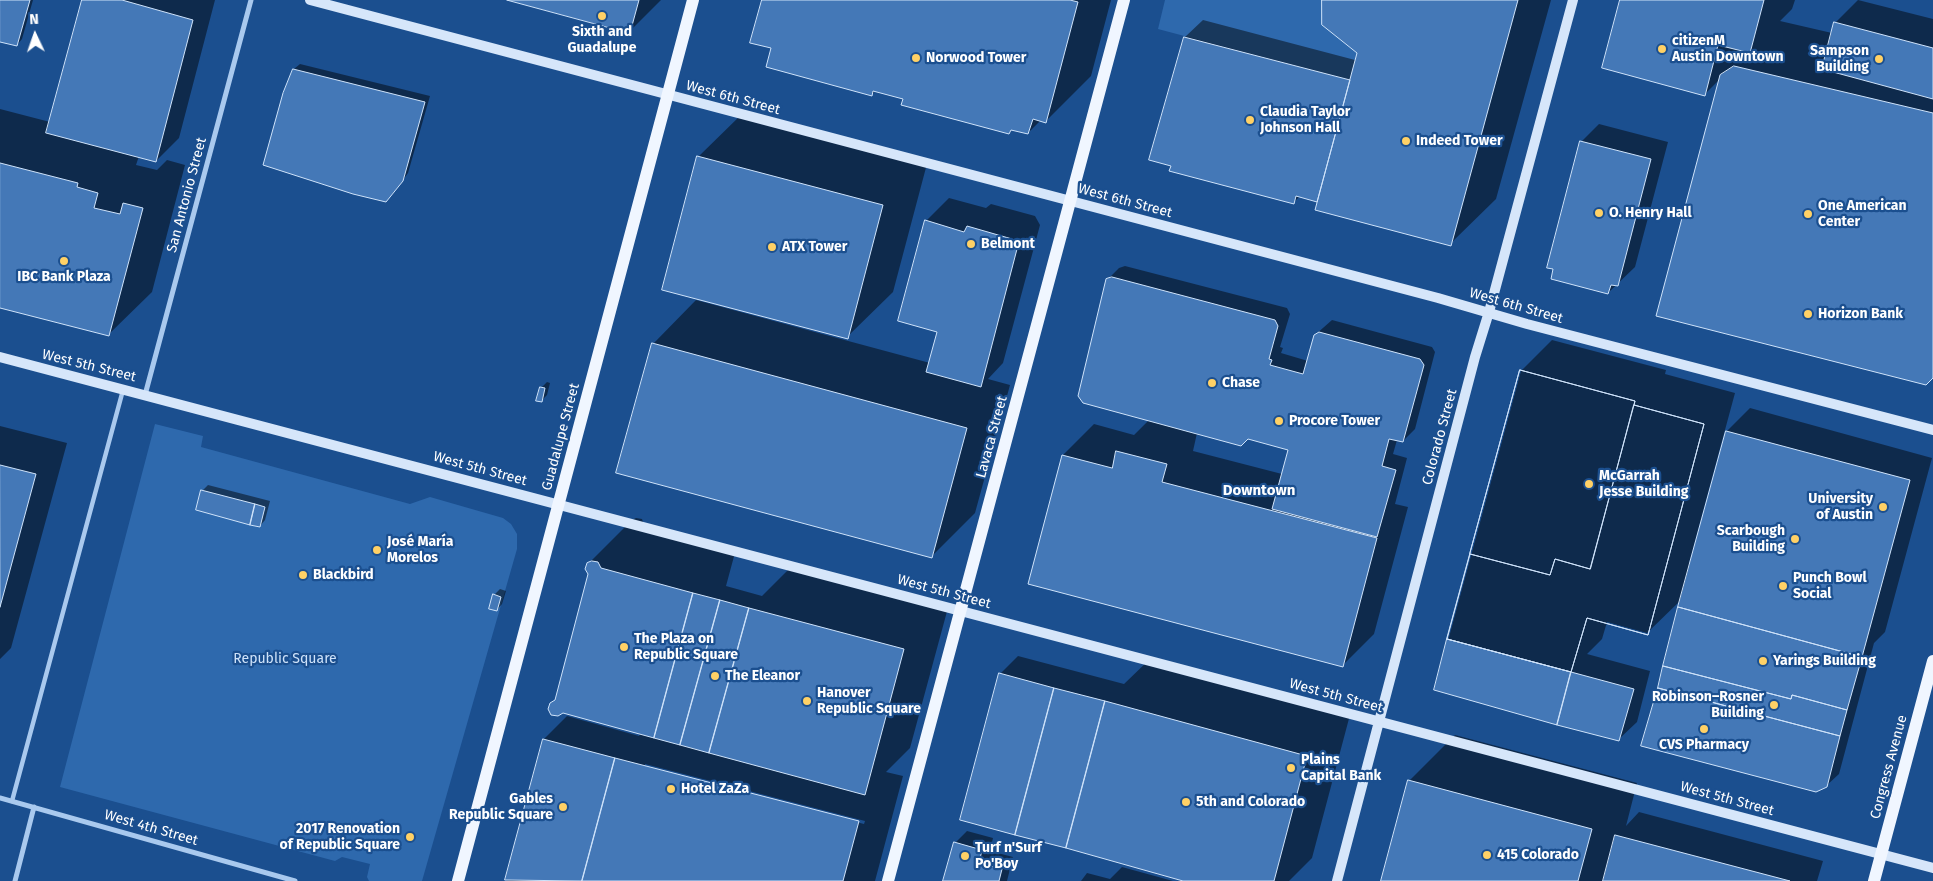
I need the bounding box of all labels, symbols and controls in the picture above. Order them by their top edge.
north arrow [10,10,60,60]
marker: Sixth and Guadalupe [596,10,608,22]
text: N [29,11,39,28]
place label: Sixth and Guadalupe [568,24,636,56]
place label: citizenM Austin Downtown [1672,33,1784,65]
marker: citizenM Austin Downtown [1656,43,1668,55]
place label: Sampson Building [1810,43,1869,75]
place label: Norwood Tower [926,50,1026,66]
marker: Norwood Tower [910,52,922,64]
marker: Sampson Building [1873,53,1885,65]
street label: West 6th Street [684,77,782,119]
place label: Claudia Taylor Johnson Hall [1260,104,1350,136]
marker: Claudia Taylor Johnson Hall [1244,114,1256,126]
place label: Indeed Tower [1416,133,1503,149]
marker: Indeed Tower [1400,135,1412,147]
street label: San Antonio Street [164,136,210,254]
street label: West 6th Street [1076,180,1174,222]
place label: One American Center [1818,198,1906,230]
place label: O. Henry Hall [1609,205,1692,221]
marker: O. Henry Hall [1593,207,1605,219]
marker: One American Center [1802,208,1814,220]
place label: Belmont [981,236,1035,252]
marker: Belmont [965,238,977,250]
place label: ATX Tower [782,239,847,255]
marker: ATX Tower [766,241,778,253]
marker: IBC Bank Plaza [58,255,70,267]
place label: IBC Bank Plaza [17,269,111,285]
street label: West 6th Street [1467,285,1565,327]
place label: Horizon Bank [1818,306,1903,322]
marker: Horizon Bank [1802,308,1814,320]
street label: West 5th Street [40,346,138,386]
place label: Chase [1222,375,1260,391]
marker: Chase [1206,377,1218,389]
street label: Guadalupe Street [539,382,583,492]
street label: Colorado Street [1419,387,1461,487]
street label: Lavaca Street [973,394,1011,480]
place label: Procore Tower [1289,413,1380,429]
marker: Procore Tower [1273,415,1285,427]
street label: West 5th Street [431,448,529,490]
place label: McGarrah Jesse Building [1599,468,1688,501]
marker: McGarrah Jesse Building [1583,478,1595,490]
district label: Downtown [1223,482,1295,500]
place label: University of Austin [1808,491,1873,524]
marker: University of Austin [1877,501,1889,513]
place label: Scarbough Building [1717,523,1785,556]
marker: Scarbough Building [1789,533,1801,545]
place label: José María Morelos [387,534,453,566]
marker: José María Morelos [371,544,383,556]
place label: Blackbird [313,567,374,583]
marker: Blackbird [297,569,309,581]
place label: Punch Bowl Social [1793,570,1867,602]
street label: West 5th Street [895,571,993,613]
marker: Punch Bowl Social [1777,580,1789,592]
place label: The Plaza on Republic Square [634,631,738,664]
marker: The Plaza on Republic Square [618,641,630,653]
park label: Republic Square [233,651,337,667]
place label: Yarings Building [1773,653,1876,669]
marker: Yarings Building [1757,655,1769,667]
place label: The Eleanor [725,668,800,684]
marker: The Eleanor [709,670,721,682]
street label: West 5th Street [1287,675,1385,717]
place label: Hanover Republic Square [817,685,921,718]
place label: Robinson–Rosner Building [1652,689,1764,722]
marker: Hanover Republic Square [801,695,813,707]
marker: Robinson–Rosner Building [1768,699,1780,711]
street label: Congress Avenue [1867,713,1911,821]
marker: CVS Pharmacy [1698,723,1710,735]
place label: CVS Pharmacy [1659,737,1749,753]
place label: Plains Capital Bank [1301,752,1381,784]
marker: Plains Capital Bank [1285,762,1297,774]
street label: West 5th Street [1678,778,1776,820]
place label: Hotel ZaZa [681,781,749,797]
marker: Hotel ZaZa [665,783,677,795]
place label: Gables Republic Square [449,791,553,824]
place label: 5th and Colorado [1196,794,1305,810]
marker: 5th and Colorado [1180,796,1192,808]
marker: Gables Republic Square [557,801,569,813]
street label: West 4th Street [102,807,200,849]
place label: 2017 Renovation of Republic Square [280,821,400,854]
marker: 2017 Renovation of Republic Square [404,831,416,843]
place label: Turf n'Surf Po'Boy [975,840,1042,872]
place label: 415 Colorado [1497,847,1579,863]
marker: 415 Colorado [1481,849,1493,861]
marker: Turf n'Surf Po'Boy [959,850,971,862]

